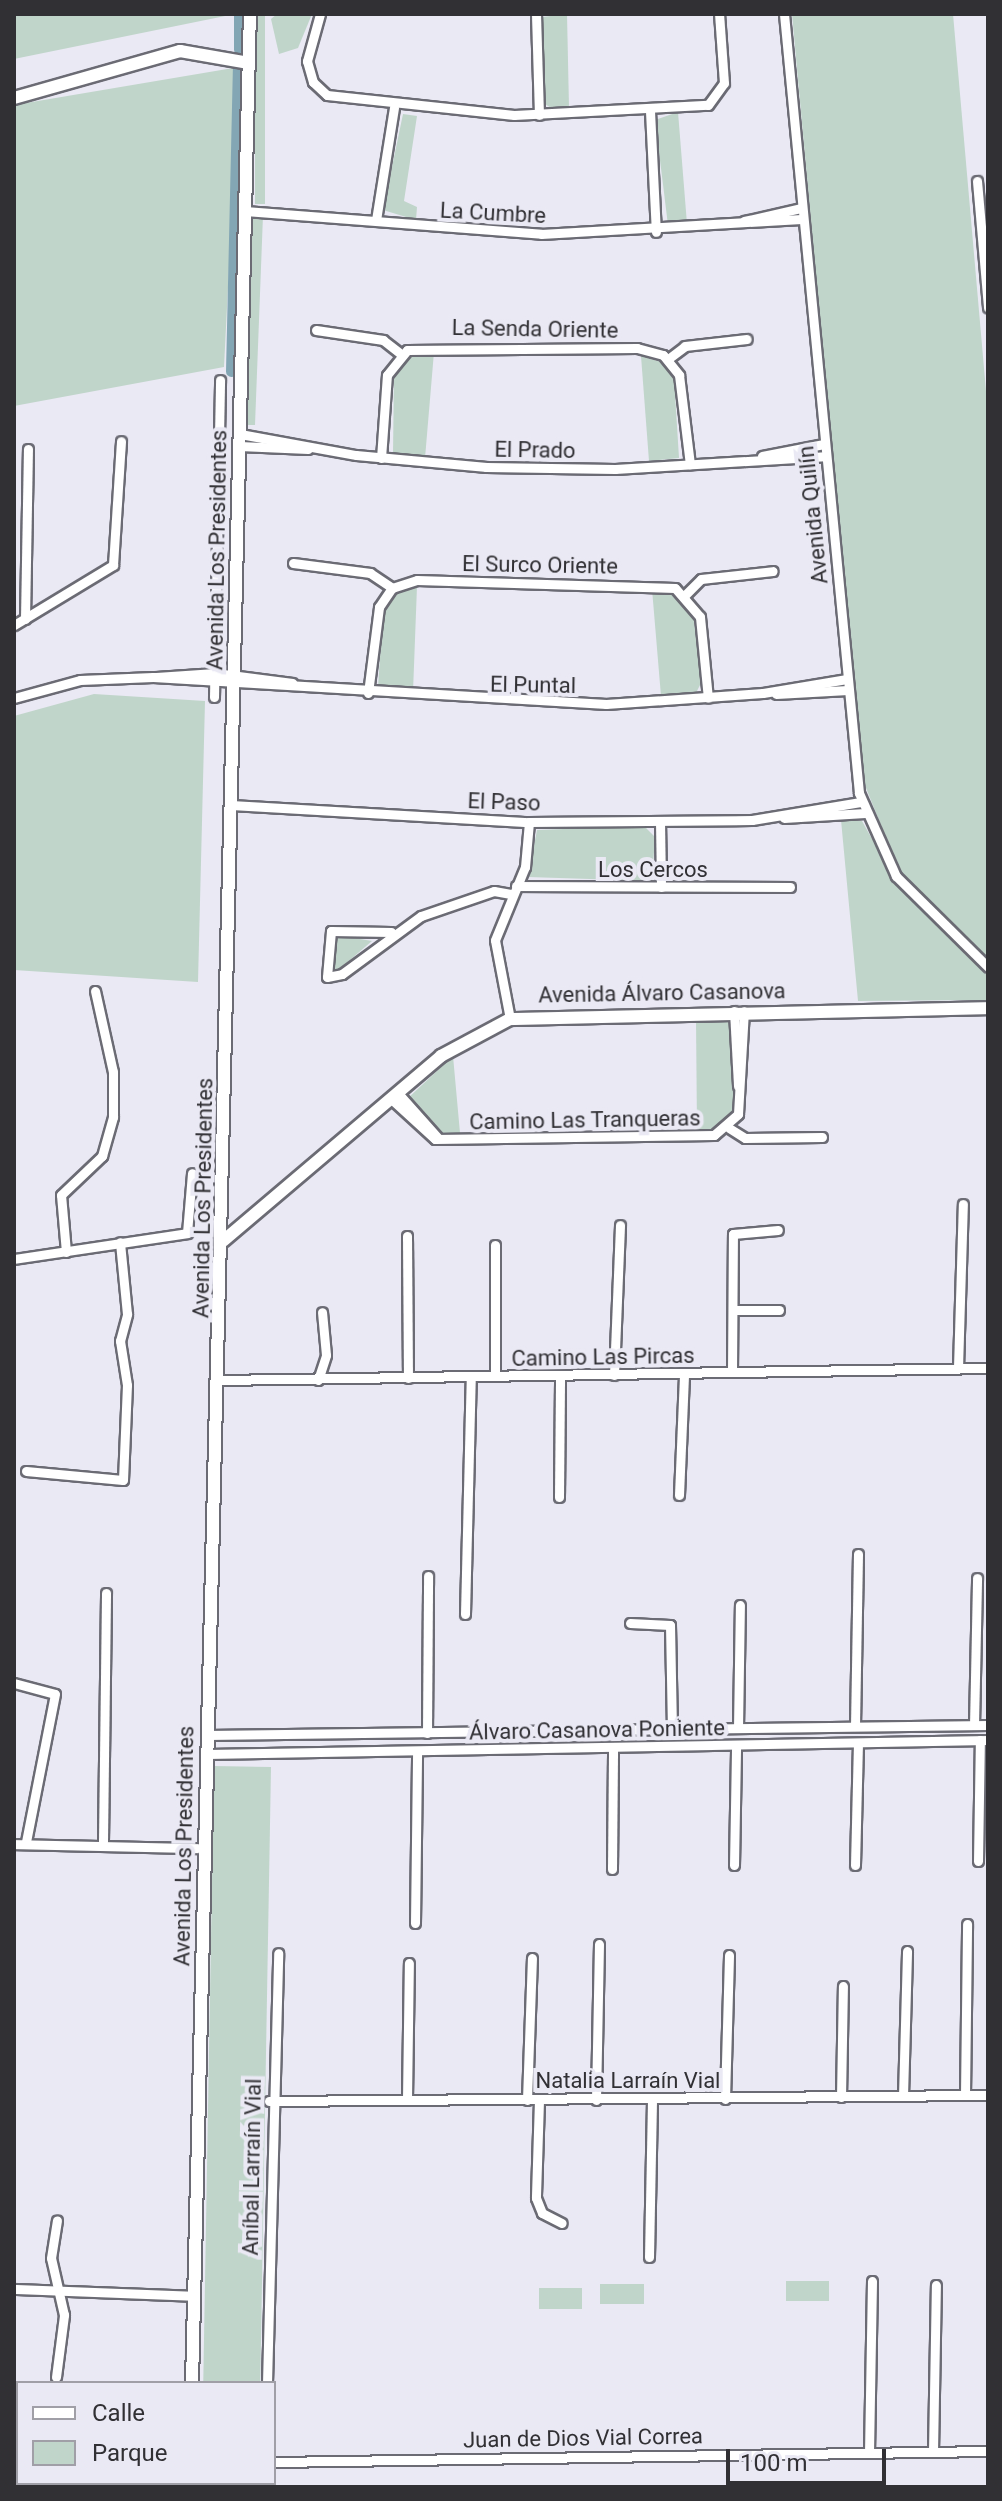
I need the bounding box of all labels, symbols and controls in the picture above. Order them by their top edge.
street label: La Cumbre [439,197,547,229]
street label: La Senda Oriente [451,314,619,344]
street label: Avenida Los Presidentes [202,430,232,670]
street label: El Prado [494,436,576,464]
street label: Avenida Quilín [793,445,833,585]
street label: El Surco Oriente [462,550,618,580]
street label: El Puntal [490,671,576,699]
street label: El Paso [467,788,541,816]
street label: Los Cercos [598,857,708,883]
street label: Avenida Álvaro Casanova [538,978,786,1008]
street label: Avenida Los Presidentes [188,1078,218,1318]
street label: Camino Las Tranqueras [469,1105,701,1135]
street label: Camino Las Pircas [511,1342,695,1372]
street label: Álvaro Casanova Poniente [469,1715,725,1745]
street label: Avenida Los Presidentes [169,1726,199,1966]
street label: Natalia Larraín Vial [536,2068,720,2094]
street label: Aníbal Larraín Vial [237,2078,267,2256]
legend [16,2381,276,2485]
text: Calle [92,2399,145,2427]
street label: Juan de Dios Vial Correa [463,2423,703,2453]
scale bar [730,2433,890,2483]
text: Parque [92,2439,168,2467]
text: 100 m [740,2449,807,2477]

